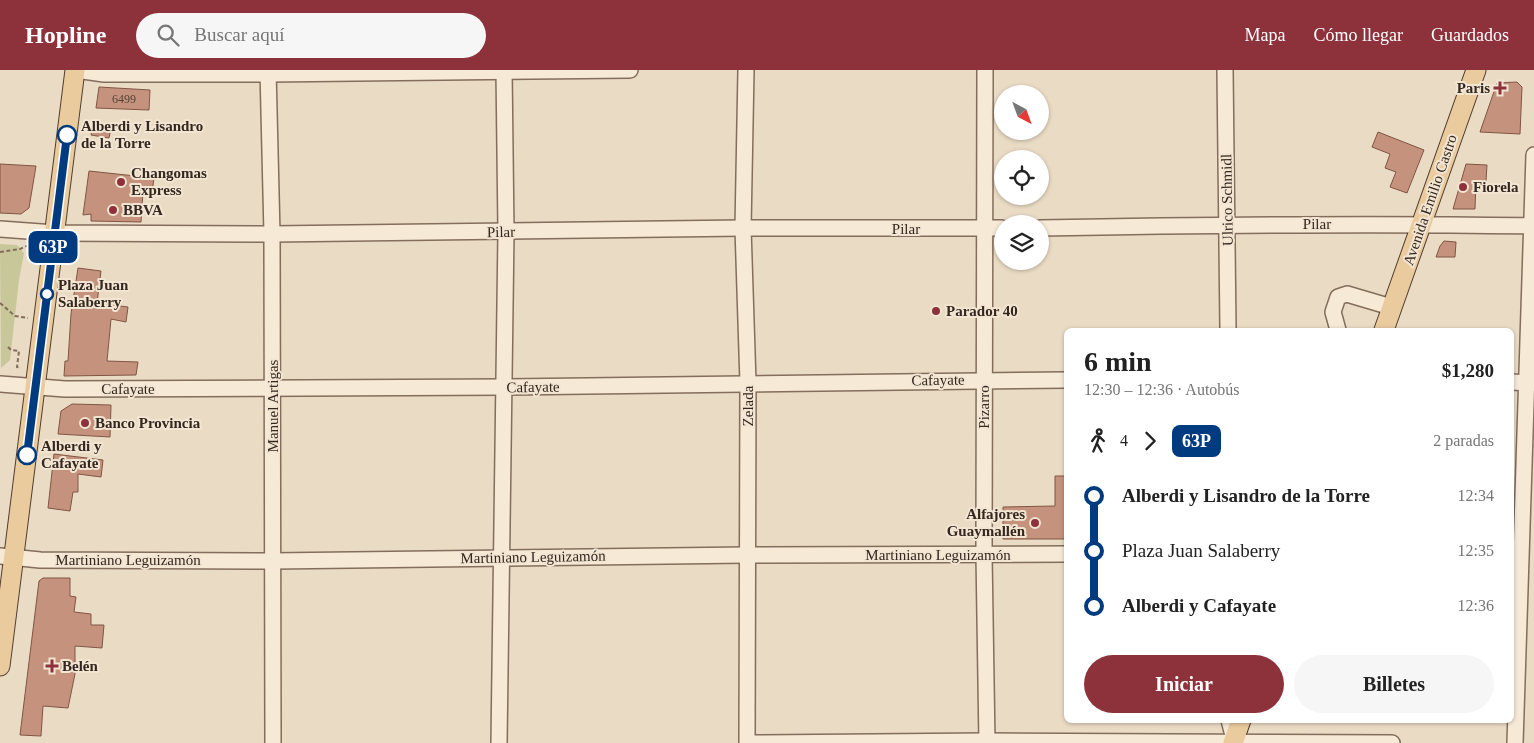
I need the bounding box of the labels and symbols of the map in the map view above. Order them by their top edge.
place label: Paris [1457,80,1490,96]
marker: Paris [1494,82,1506,94]
north arrow [994,85,1049,140]
house number: 6499 [112,92,136,106]
place label: Alberdi y Lisandro de la Torre [81,118,203,151]
marker: Alberdi y Lisandro de la Torre [57,125,77,145]
street label: Avenida Emilio Castro [1400,133,1460,267]
street label: Ulrico Schmidl [1218,154,1236,246]
place label: Changomas Express [131,165,207,198]
marker: Changomas Express [115,176,127,188]
place label: Fiorela [1473,179,1519,195]
marker: Fiorela [1457,181,1469,193]
place label: BBVA [123,202,163,218]
marker: BBVA [107,204,119,216]
street label: Pilar [1303,216,1331,232]
street label: Pilar [892,221,920,237]
street label: Pilar [487,224,515,240]
line badge: 63P [24,231,82,263]
place label: Plaza Juan Salaberry [58,277,129,310]
marker: Plaza Juan Salaberry [40,287,54,301]
place label: Parador 40 [946,303,1018,319]
marker: Parador 40 [930,305,942,317]
street label: Manuel Artigas [265,359,281,452]
street label: Cafayate [911,372,965,388]
street label: Cafayate [506,379,560,395]
street label: Cafayate [101,381,155,397]
street label: Zelada [740,385,756,426]
street label: Pizarro [976,385,992,429]
place label: Banco Provincia [95,415,201,431]
marker: Banco Provincia [79,417,91,429]
place label: Alberdi y Cafayate [41,438,102,471]
marker: Alberdi y Cafayate [17,445,37,465]
place label: Alfajores Guaymallén [947,506,1026,539]
marker: Alfajores Guaymallén [1029,517,1041,529]
street label: Martiniano Leguizamón [865,547,1011,563]
street label: Martiniano Leguizamón [460,548,606,566]
street label: Martiniano Leguizamón [55,552,201,568]
place label: Belén [62,658,98,674]
marker: Belén [46,660,58,672]

